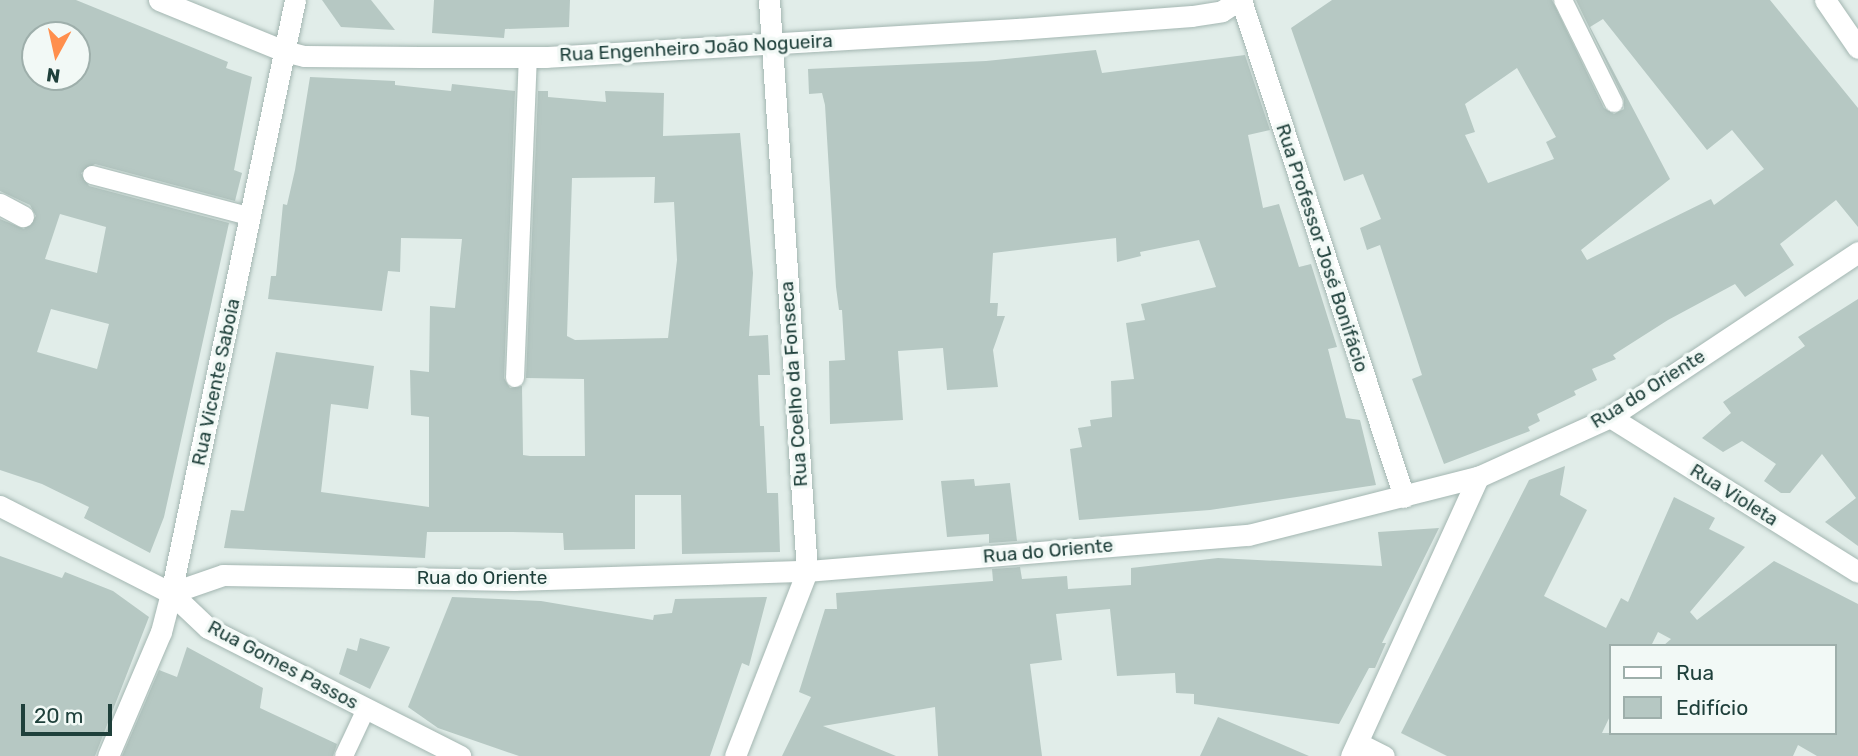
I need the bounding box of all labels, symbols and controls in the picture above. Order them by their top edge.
north arrow [21,21,91,91]
street label: Rua Engenheiro João Nogueira [559,29,833,67]
text: N [45,63,62,88]
street label: Rua Professor José Bonifácio [1271,121,1373,375]
street label: Rua Coelho da Fonseca [775,280,813,488]
street label: Rua Vicente Saboia [187,296,245,468]
street label: Rua do Oriente [1587,345,1709,433]
street label: Rua Violeta [1686,459,1782,531]
street label: Rua do Oriente [982,534,1114,568]
street label: Rua do Oriente [417,567,547,589]
street label: Rua Gomes Passos [204,616,362,714]
legend [1610,644,1837,735]
text: Rua [1676,660,1714,685]
scale bar [24,690,116,734]
text: Edifício [1676,695,1748,720]
text: 20 m [34,703,83,728]

